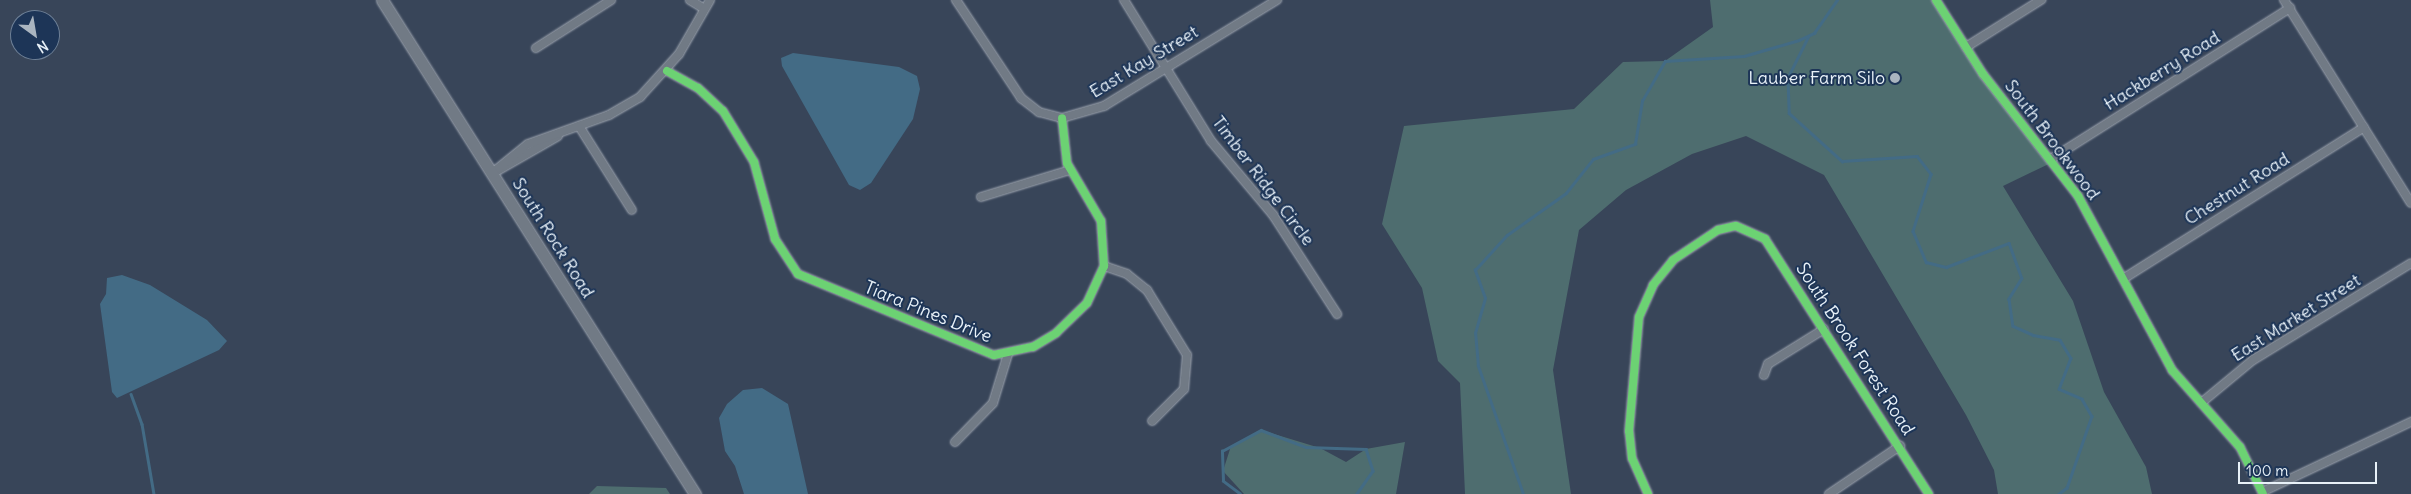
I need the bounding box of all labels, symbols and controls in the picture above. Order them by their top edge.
north arrow [10,10,60,60]
street label: East Kay Street [1086,21,1202,103]
street label: Hackberry Road [2100,27,2224,115]
text: N [34,37,51,57]
place label: Lauber Farm Silo [1748,67,1885,89]
marker: Lauber Farm Silo [1889,72,1901,84]
street label: South Brookwood [2000,76,2104,204]
street label: Timber Ridge Circle [1207,112,1319,250]
street label: Chestnut Road [2181,148,2293,230]
street label: South Rock Road [507,174,599,302]
street label: South Brook Forest Road [1791,259,1919,439]
street label: East Market Street [2227,270,2365,366]
street label: Tiara Pines Drive [861,277,995,347]
scale bar [2241,452,2380,484]
text: 100 m [2246,461,2288,480]

